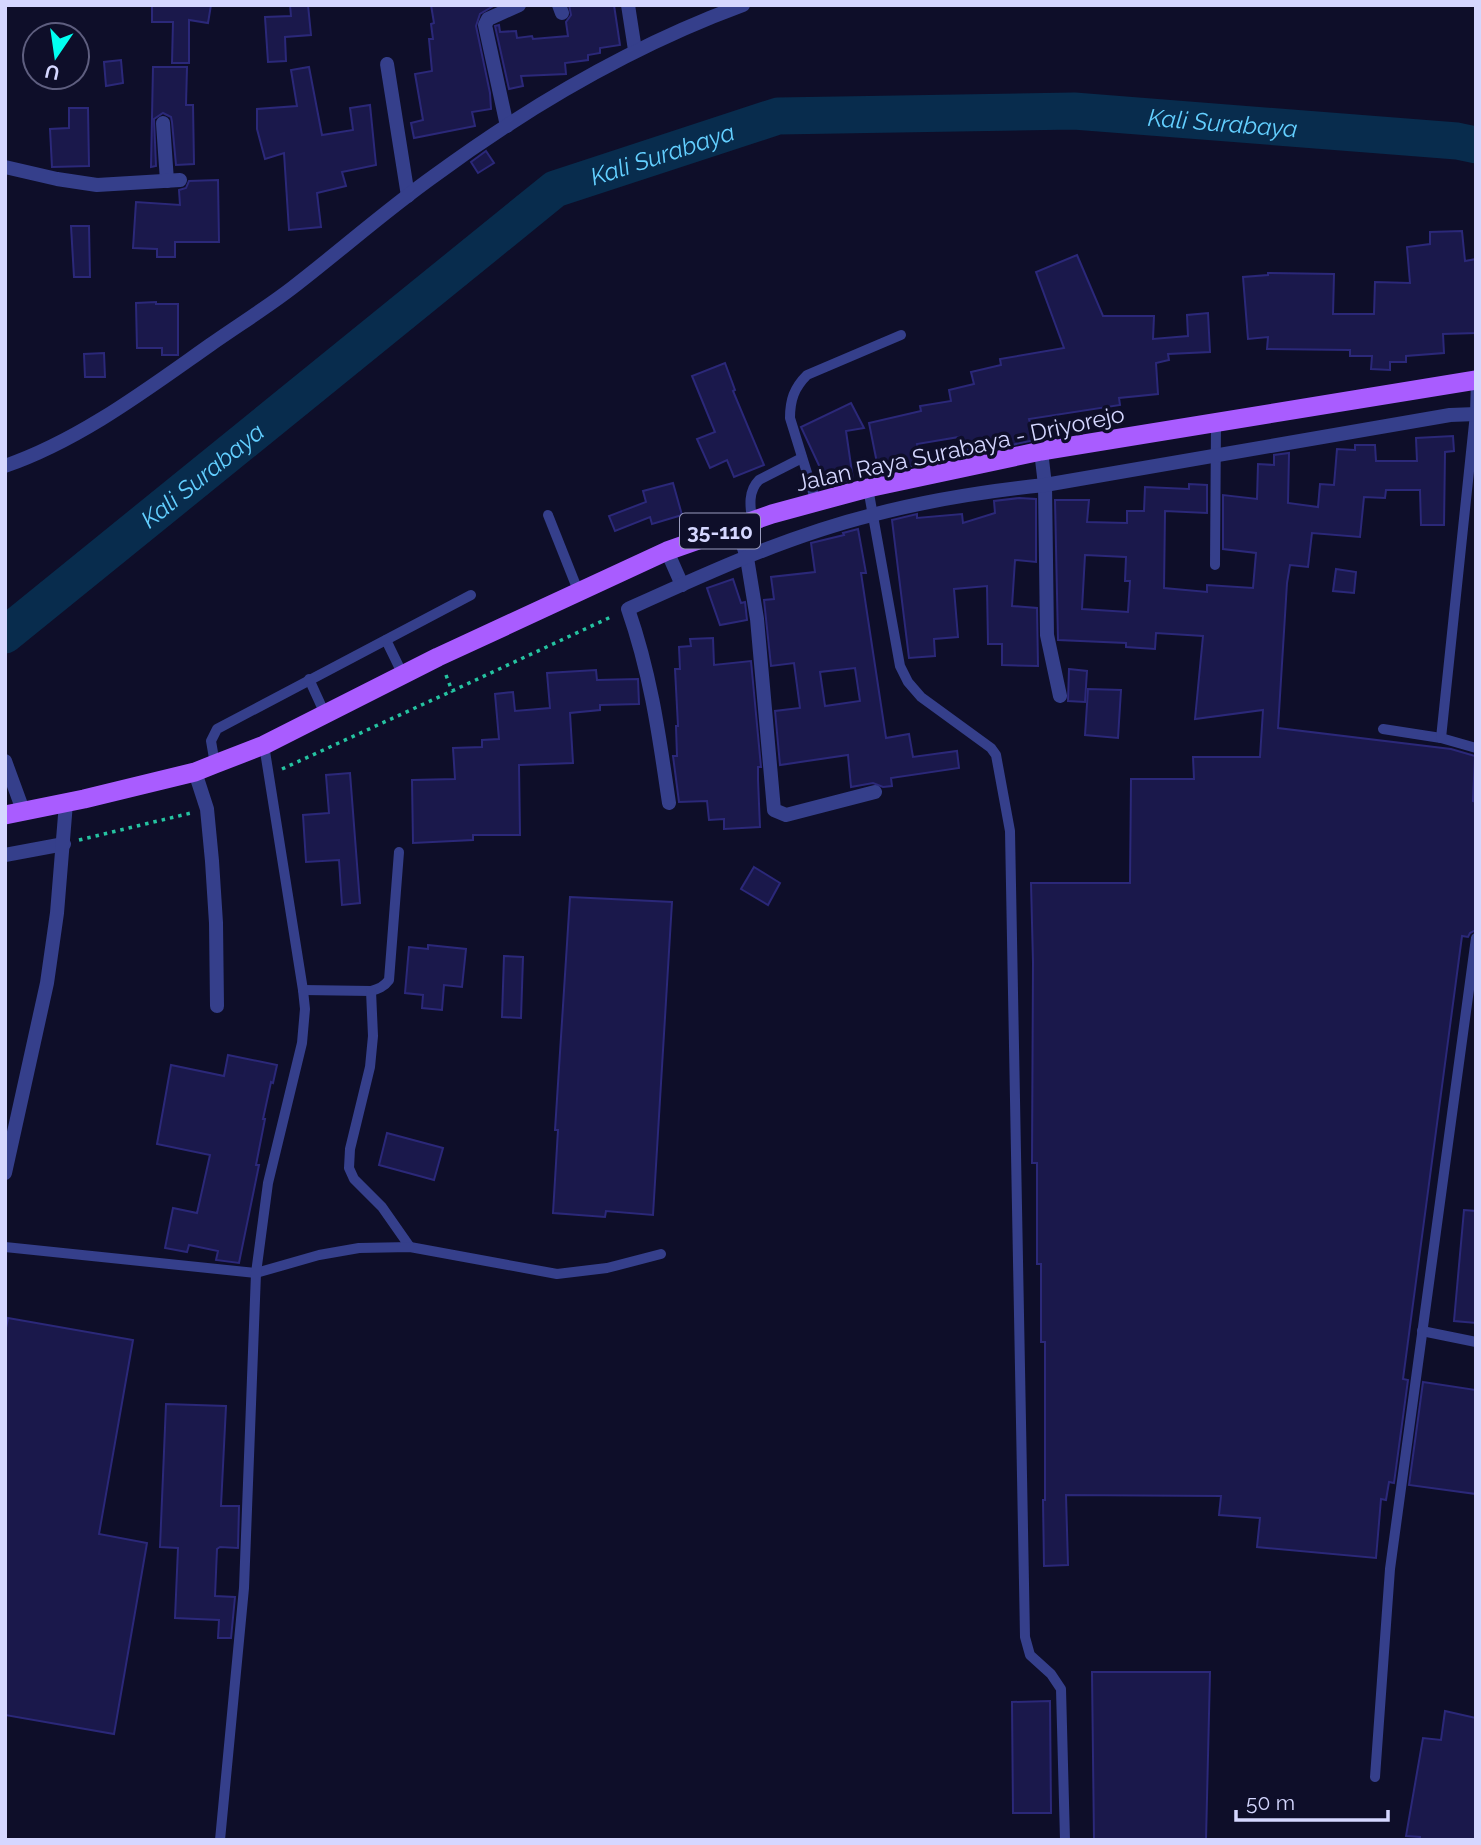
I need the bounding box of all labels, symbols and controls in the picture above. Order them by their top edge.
north arrow [21,21,91,91]
text: U [43,60,62,85]
water label: Kali Surabaya [1147,102,1299,143]
water label: Kali Surabaya [586,117,738,191]
street label: Jalan Raya Surabaya - Driyorejo [793,400,1127,496]
water label: Kali Surabaya [135,416,270,534]
road number: 35-110 [680,514,760,548]
scale bar [1236,1778,1388,1822]
text: 50 m [1246,1790,1295,1815]

